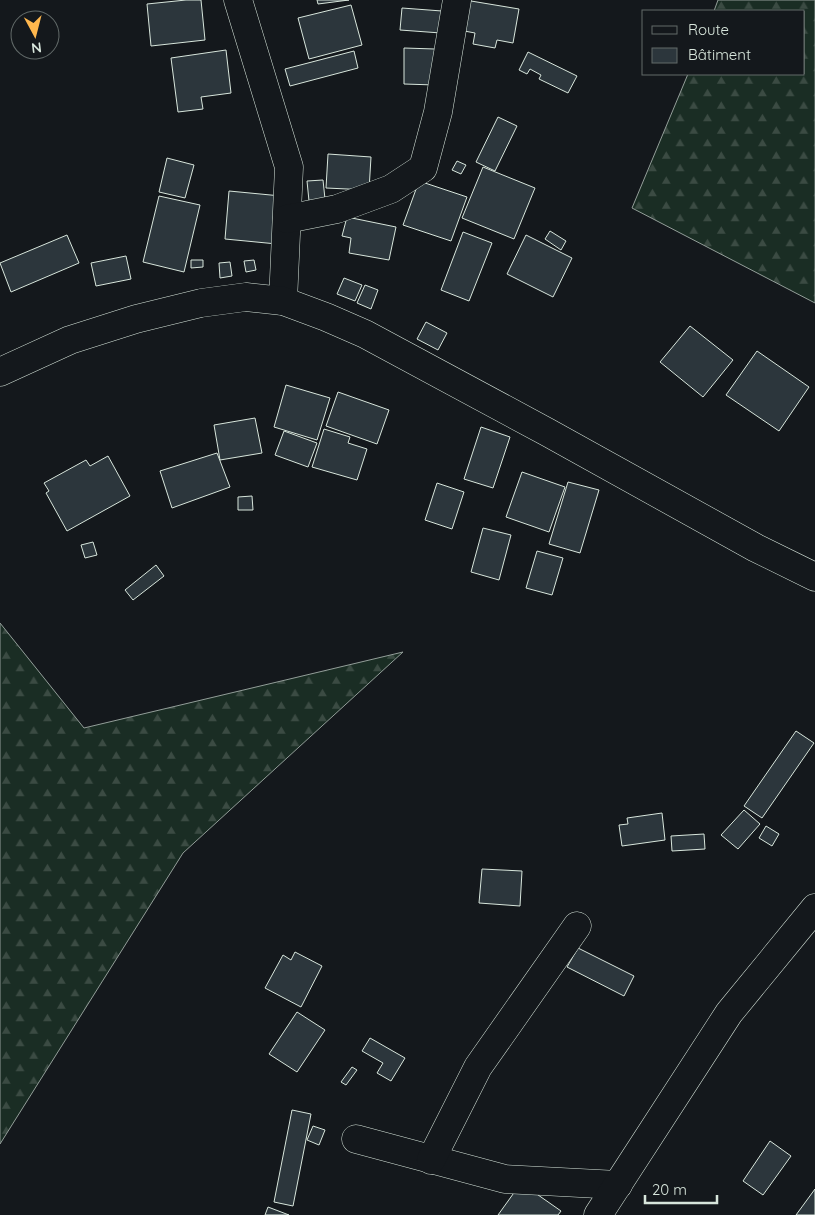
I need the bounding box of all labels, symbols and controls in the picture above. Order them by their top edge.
north arrow [10,10,60,60]
legend [642,10,805,75]
text: Route [688,20,729,39]
text: N [30,38,43,57]
text: Bâtiment [688,45,751,64]
scale bar [645,1172,718,1204]
text: 20 m [652,1180,687,1199]

